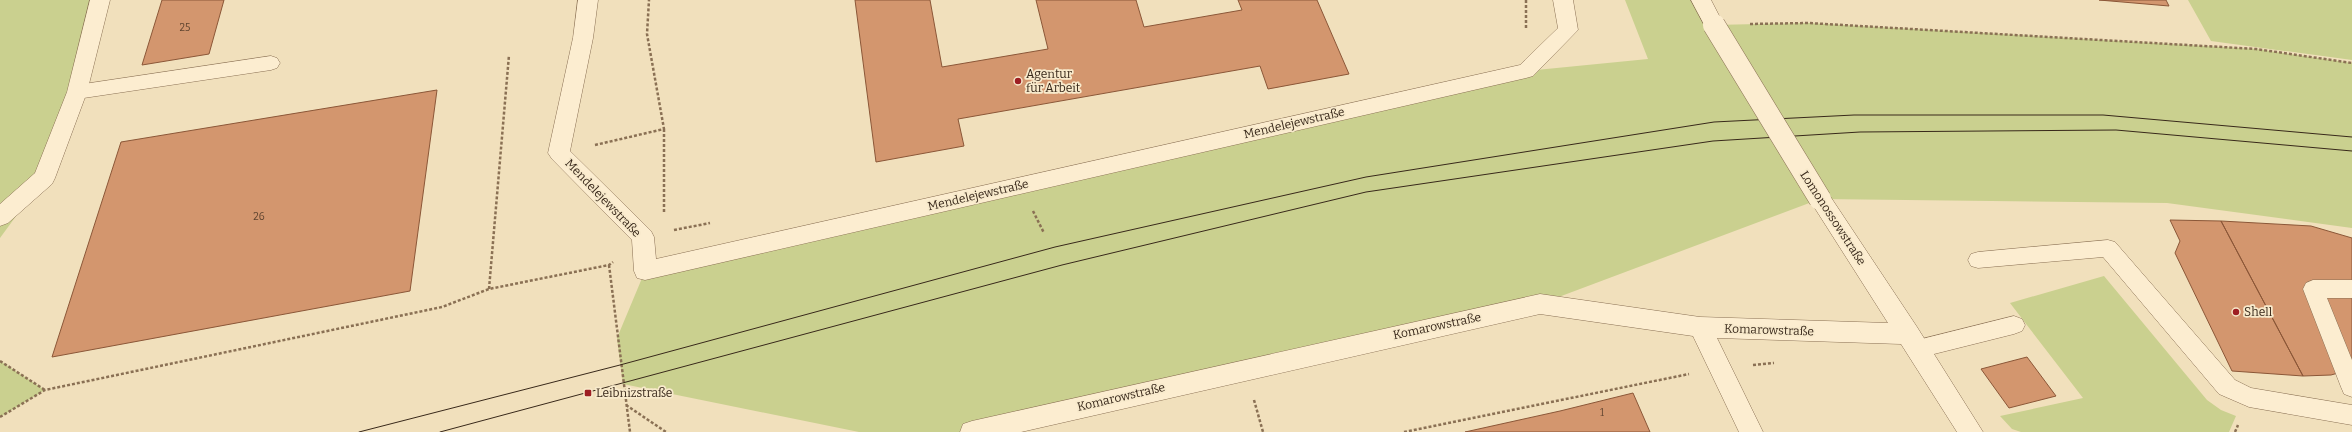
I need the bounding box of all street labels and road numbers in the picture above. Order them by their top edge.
street label: Mendelejewstraße [1242,105,1346,141]
street label: Mendelejewstraße [562,156,644,240]
street label: Lomonossowstraße [1797,168,1869,268]
street label: Mendelejewstraße [926,177,1030,213]
street label: Komarowstraße [1392,310,1482,342]
street label: Komarowstraße [1724,321,1814,339]
street label: Komarowstraße [1076,380,1166,414]

